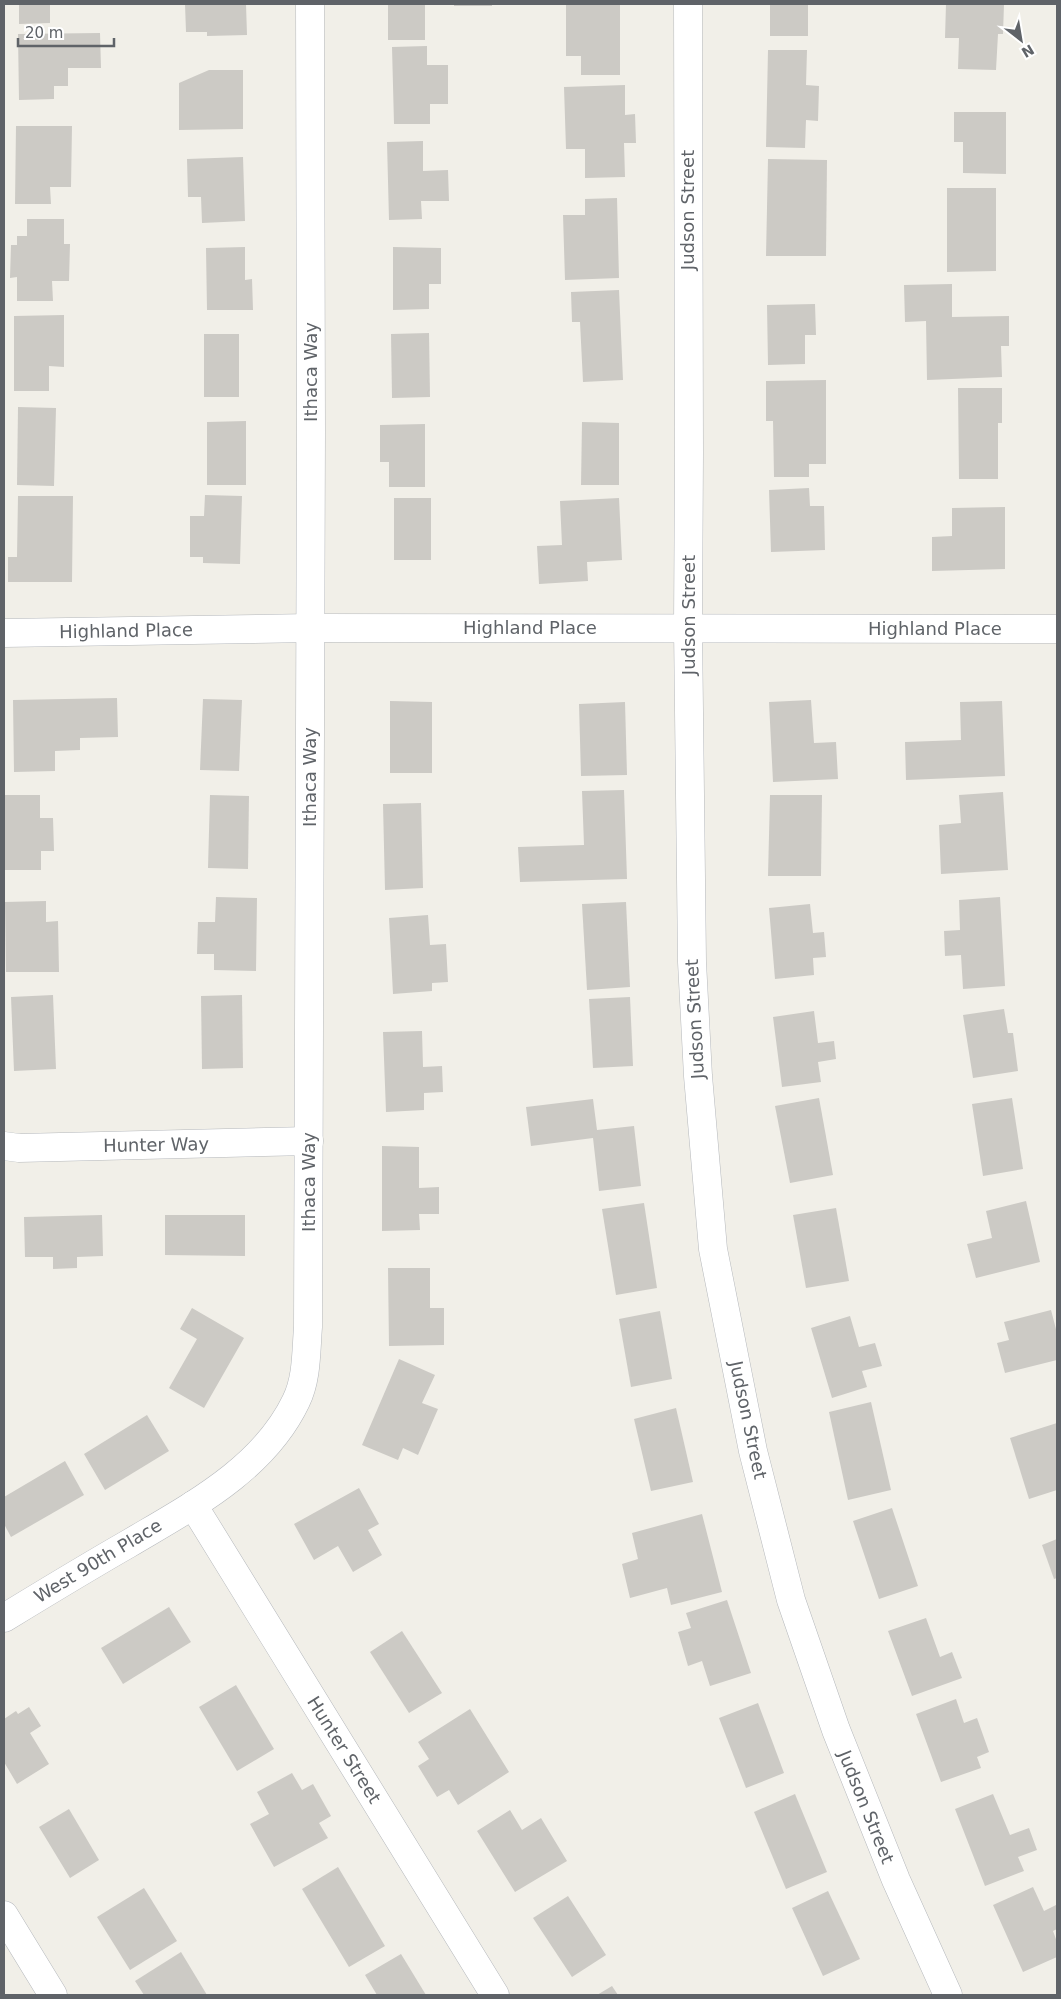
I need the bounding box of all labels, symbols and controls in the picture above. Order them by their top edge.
scale bar [18,15,114,47]
north arrow [996,15,1046,65]
text: 20 m [25,24,63,42]
text: N [1019,41,1037,61]
street label: Judson Street [677,150,698,271]
street label: Ithaca Way [300,322,321,422]
street label: Judson Street [678,555,699,676]
street label: Highland Place [463,617,597,638]
street label: Highland Place [868,618,1002,639]
street label: Highland Place [59,619,193,642]
street label: Ithaca Way [299,727,320,827]
street label: Judson Street [681,958,708,1081]
street label: Ithaca Way [298,1132,319,1232]
street label: Hunter Way [103,1133,209,1156]
street label: Judson Street [725,1358,771,1481]
street label: West 90th Place [30,1514,165,1607]
street label: Hunter Street [303,1692,386,1807]
street label: Judson Street [834,1746,899,1867]

